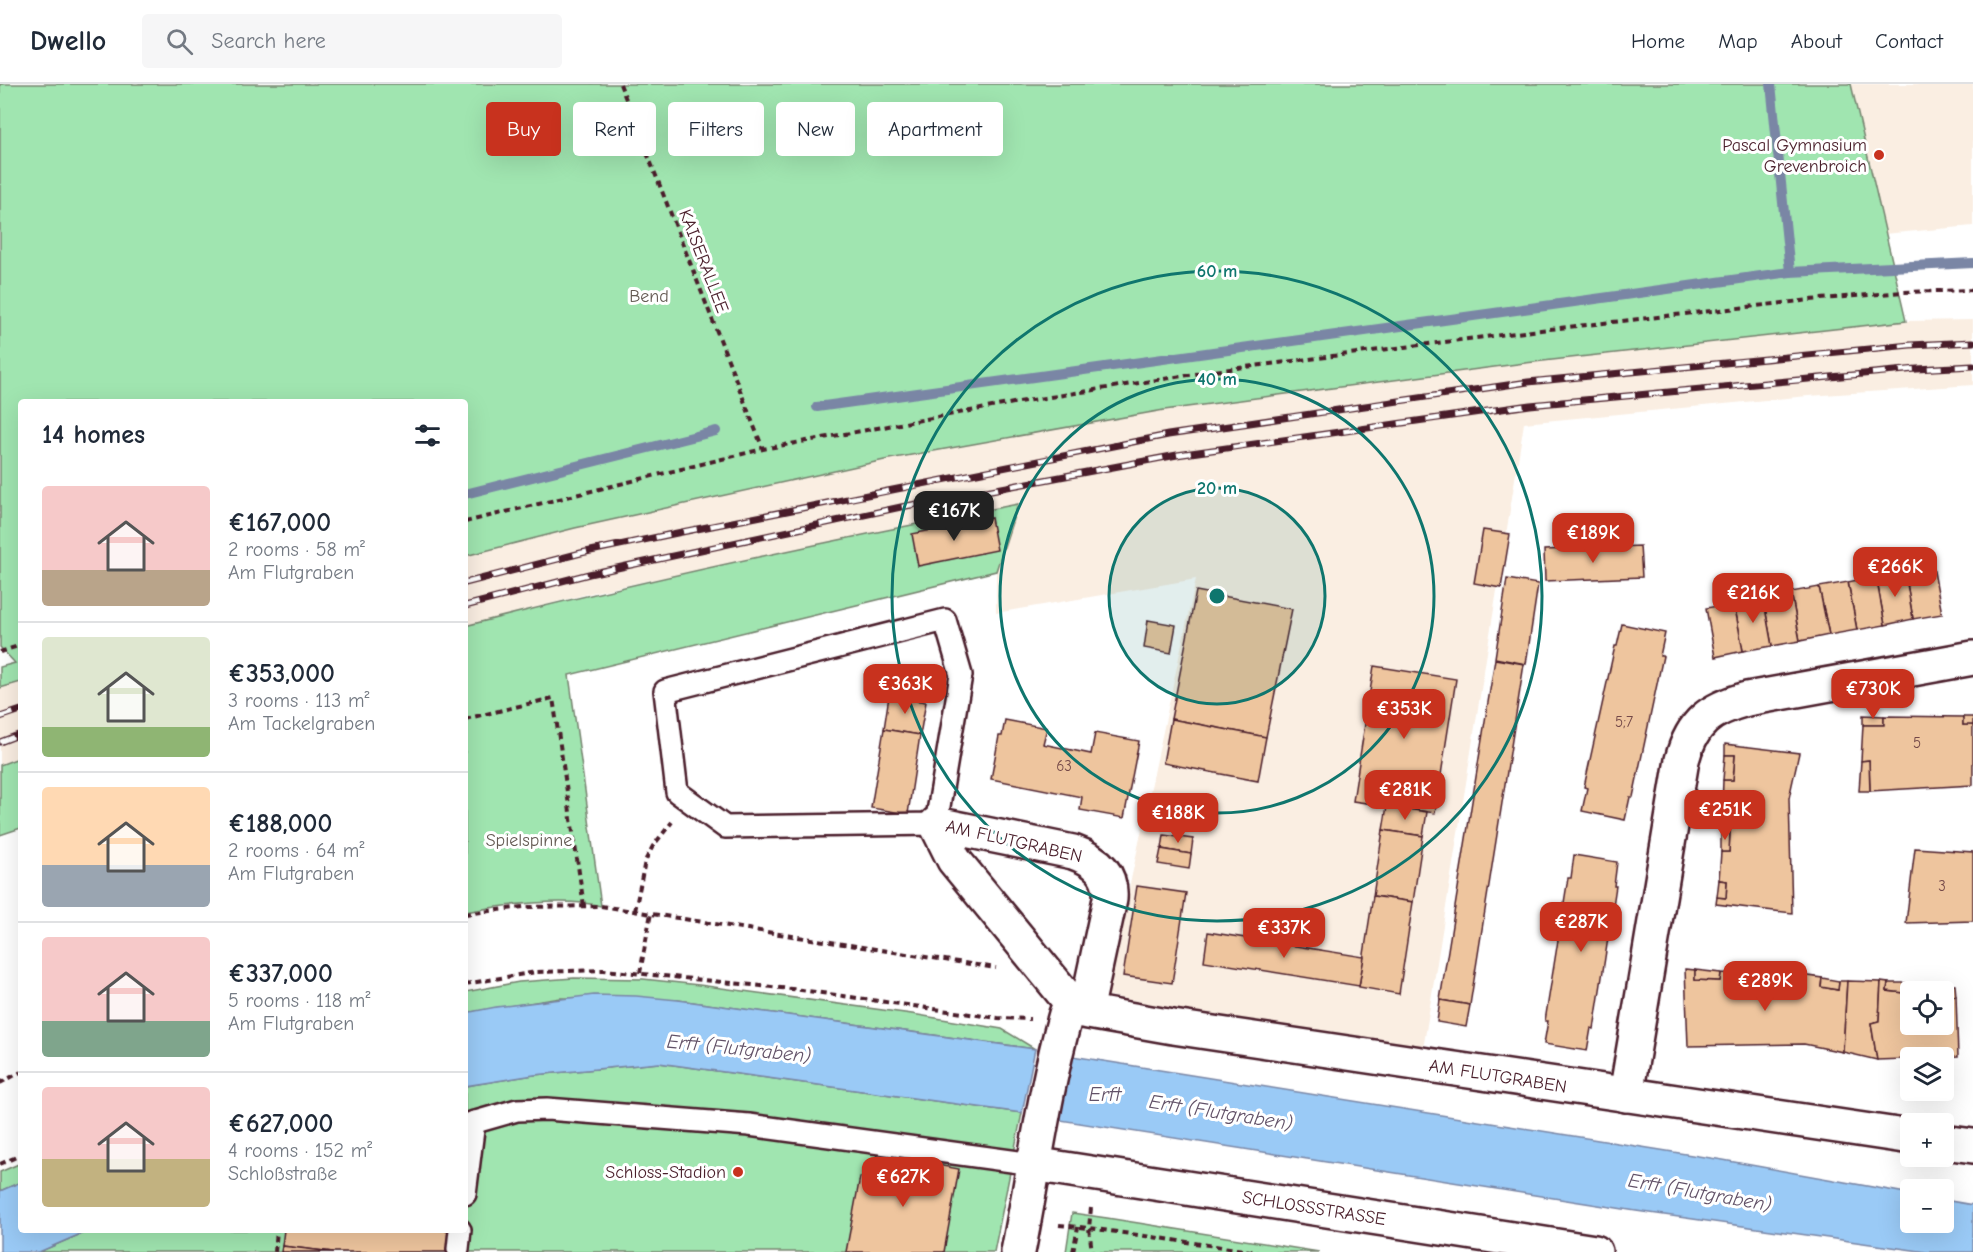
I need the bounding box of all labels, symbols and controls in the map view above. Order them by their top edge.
search box [142,14,562,68]
text: Dwello [30,25,106,57]
icon: search [163,25,196,58]
text: Search here [211,28,326,54]
text: Home [1631,29,1685,53]
text: Map [1718,29,1758,53]
text: About [1791,29,1842,53]
text: Contact [1875,29,1943,53]
chip: Buy [486,102,561,156]
chip: Rent [573,102,656,156]
chip: Filters [668,102,764,156]
chip: New [776,102,855,156]
chip: Apartment [867,102,1003,156]
place label: Pascal Gymnasium Grevenbroich [1722,135,1867,177]
marker: Pascal Gymnasium Grevenbroich [1872,148,1886,162]
street label: KAISERALLEE [674,206,733,316]
text: 60 m [1197,261,1237,282]
park label: Bend [629,286,669,307]
text: 40 m [1197,369,1237,390]
icon: filters [411,419,444,452]
text: 14 homes [42,420,145,450]
text: 20 m [1197,478,1237,499]
pin: €167K [912,491,996,542]
text: €167K [928,499,980,522]
text: €167,000 [228,508,331,538]
icon: home [90,510,162,582]
pin: €189K [1551,513,1635,564]
text: €189K [1566,521,1620,544]
text: 2 rooms · 58 m² [228,538,365,561]
pin: €266K [1853,547,1937,598]
text: €266K [1867,555,1923,578]
text: Am Flutgraben [228,561,354,584]
pin: €216K [1711,573,1795,624]
text: €216K [1726,581,1780,604]
centre of rings [1207,586,1227,606]
text: €353,000 [228,659,335,689]
icon: home [90,661,162,733]
pin: €363K [863,664,947,715]
pin: €730K [1831,669,1915,720]
text: €363K [877,672,933,695]
text: €730K [1845,677,1901,700]
text: 3 rooms · 113 m² [228,689,369,712]
pin: €353K [1362,689,1446,740]
text: €353K [1376,697,1432,720]
text: Am Tackelgraben [228,712,375,735]
house number: 5;7 [1615,713,1633,731]
house number: 5 [1913,734,1921,752]
house number: 63 [1056,757,1072,775]
pin: €281K [1363,770,1447,821]
text: €281K [1378,778,1432,801]
pin: €251K [1683,790,1767,841]
pin: €188K [1136,793,1220,844]
text: €251K [1698,798,1752,821]
text: €188K [1151,801,1205,824]
text: €188,000 [228,809,332,839]
icon: home [90,811,162,883]
street label: AM FLUTGRABEN [944,816,1084,867]
park label: Spielspinne [486,830,572,851]
text: 2 rooms · 64 m² [228,839,364,862]
text: Am Flutgraben [228,862,354,885]
house number: 3 [1938,877,1946,895]
pin: €287K [1539,902,1623,953]
pin: €337K [1242,908,1326,959]
text: €287K [1554,910,1608,933]
text: €337K [1257,916,1311,939]
text: €337,000 [228,959,333,989]
icon: home [90,961,162,1033]
pin: €289K [1723,961,1807,1012]
text: €289K [1737,969,1793,992]
map controls [1900,981,1954,1233]
button: locate [1900,981,1954,1035]
text: 5 rooms · 118 m² [228,989,370,1012]
text: Am Flutgraben [228,1012,354,1035]
water label: Erft (Flutgraben) [666,1029,812,1068]
button: layers [1900,1047,1954,1101]
street label: AM FLUTGRABEN [1428,1055,1568,1098]
water label: Erft [1089,1083,1123,1106]
water label: Erft (Flutgraben) [1147,1090,1294,1135]
text: €627,000 [228,1109,333,1139]
icon: home [90,1111,162,1183]
button: + [1900,1113,1954,1167]
text: 4 rooms · 152 m² [228,1139,372,1162]
pin: €627K [861,1157,945,1208]
text: Schloßstraße [228,1162,337,1185]
place label: Schloss-Stadion [605,1162,726,1183]
marker: Schloss-Stadion [731,1165,745,1179]
text: €627K [876,1165,930,1188]
water label: Erft (Flutgraben) [1627,1169,1773,1216]
button: − [1900,1179,1954,1233]
street label: SCHLOSSSTRASSE [1241,1187,1387,1230]

